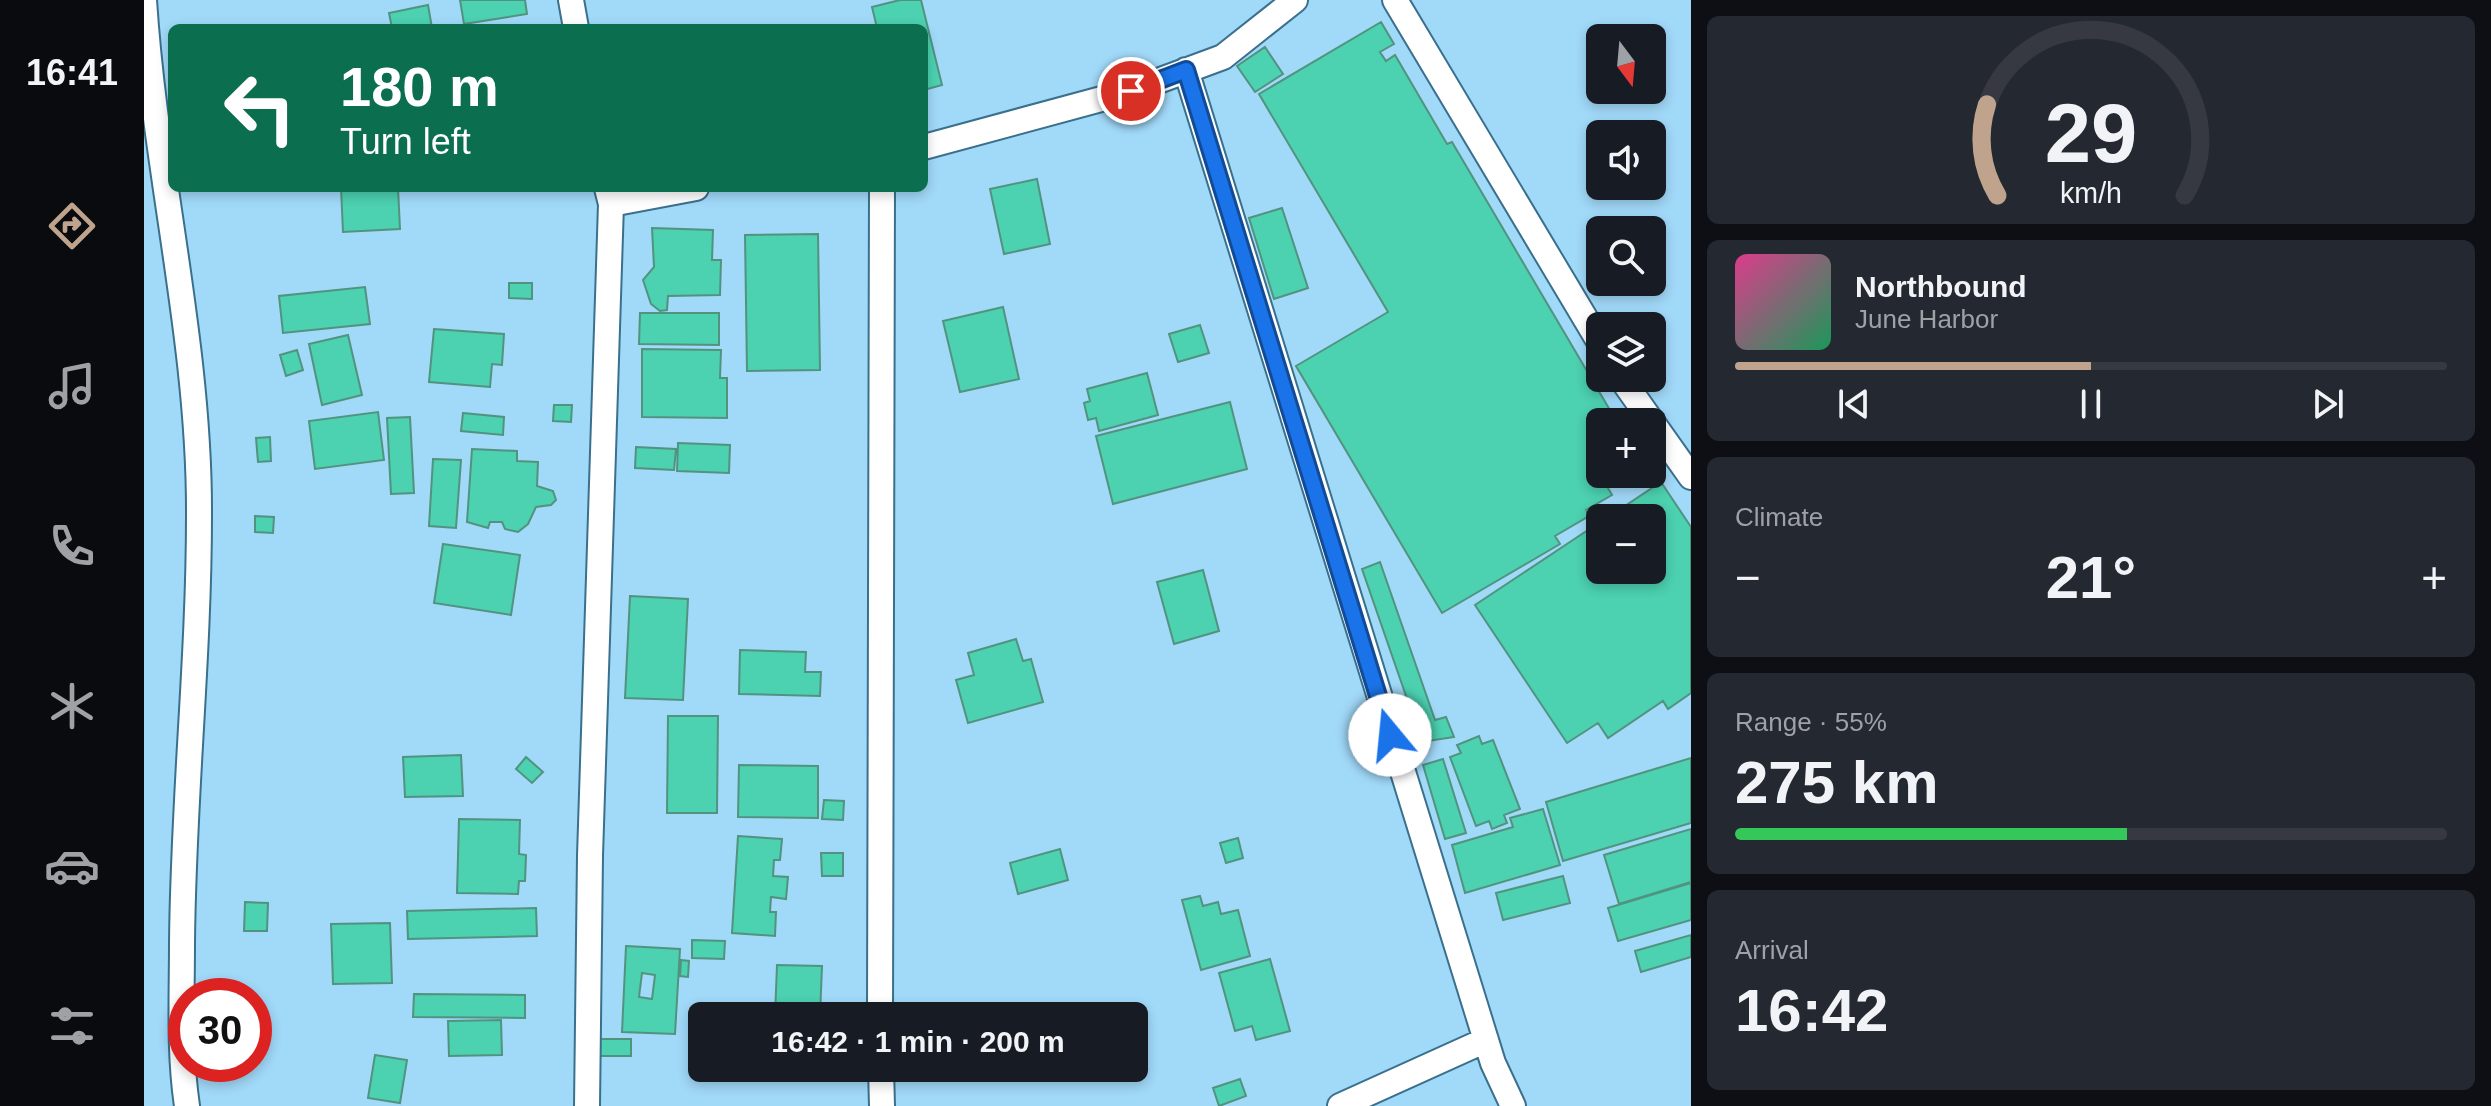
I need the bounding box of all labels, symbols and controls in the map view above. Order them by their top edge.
north arrow [1586,24,1666,104]
map controls [1586,24,1666,584]
text: 16:41 [26,52,118,93]
text: 180 m [340,55,499,118]
icon: left [208,56,312,160]
pin [1097,57,1165,125]
icon: arrive [1109,69,1153,113]
text: 29 [2045,87,2137,180]
button: sound [1586,120,1666,200]
text: Turn left [340,121,471,162]
text: km/h [2060,177,2122,209]
icon: directions [44,198,100,254]
button: search [1586,216,1666,296]
text: Northbound [1855,270,2027,303]
text: June Harbor [1855,304,1998,334]
button: layers [1586,312,1666,392]
icon: music [44,358,100,414]
icon: previous [1832,382,1876,426]
icon: pause [2069,382,2113,426]
icon: next [2306,382,2350,426]
button: + [1586,408,1666,488]
text: Climate [1735,502,1823,532]
button: − [1586,504,1666,584]
icon: phone [44,518,100,574]
text: 21° [2046,544,2136,611]
text: − [1735,553,1761,602]
text: + [2421,553,2447,602]
icon: climate [44,678,100,734]
position arrow [1348,693,1432,777]
text: Range · 55% [1735,707,1887,737]
text: 275 km [1735,749,1939,816]
icon: car [44,838,100,894]
text: Arrival [1735,935,1809,965]
text: 16:42 [1735,977,1888,1044]
speed limit sign: 30 [168,978,272,1082]
icon: filters [44,998,100,1054]
text: 16:42 · 1 min · 200 m [771,1025,1065,1058]

